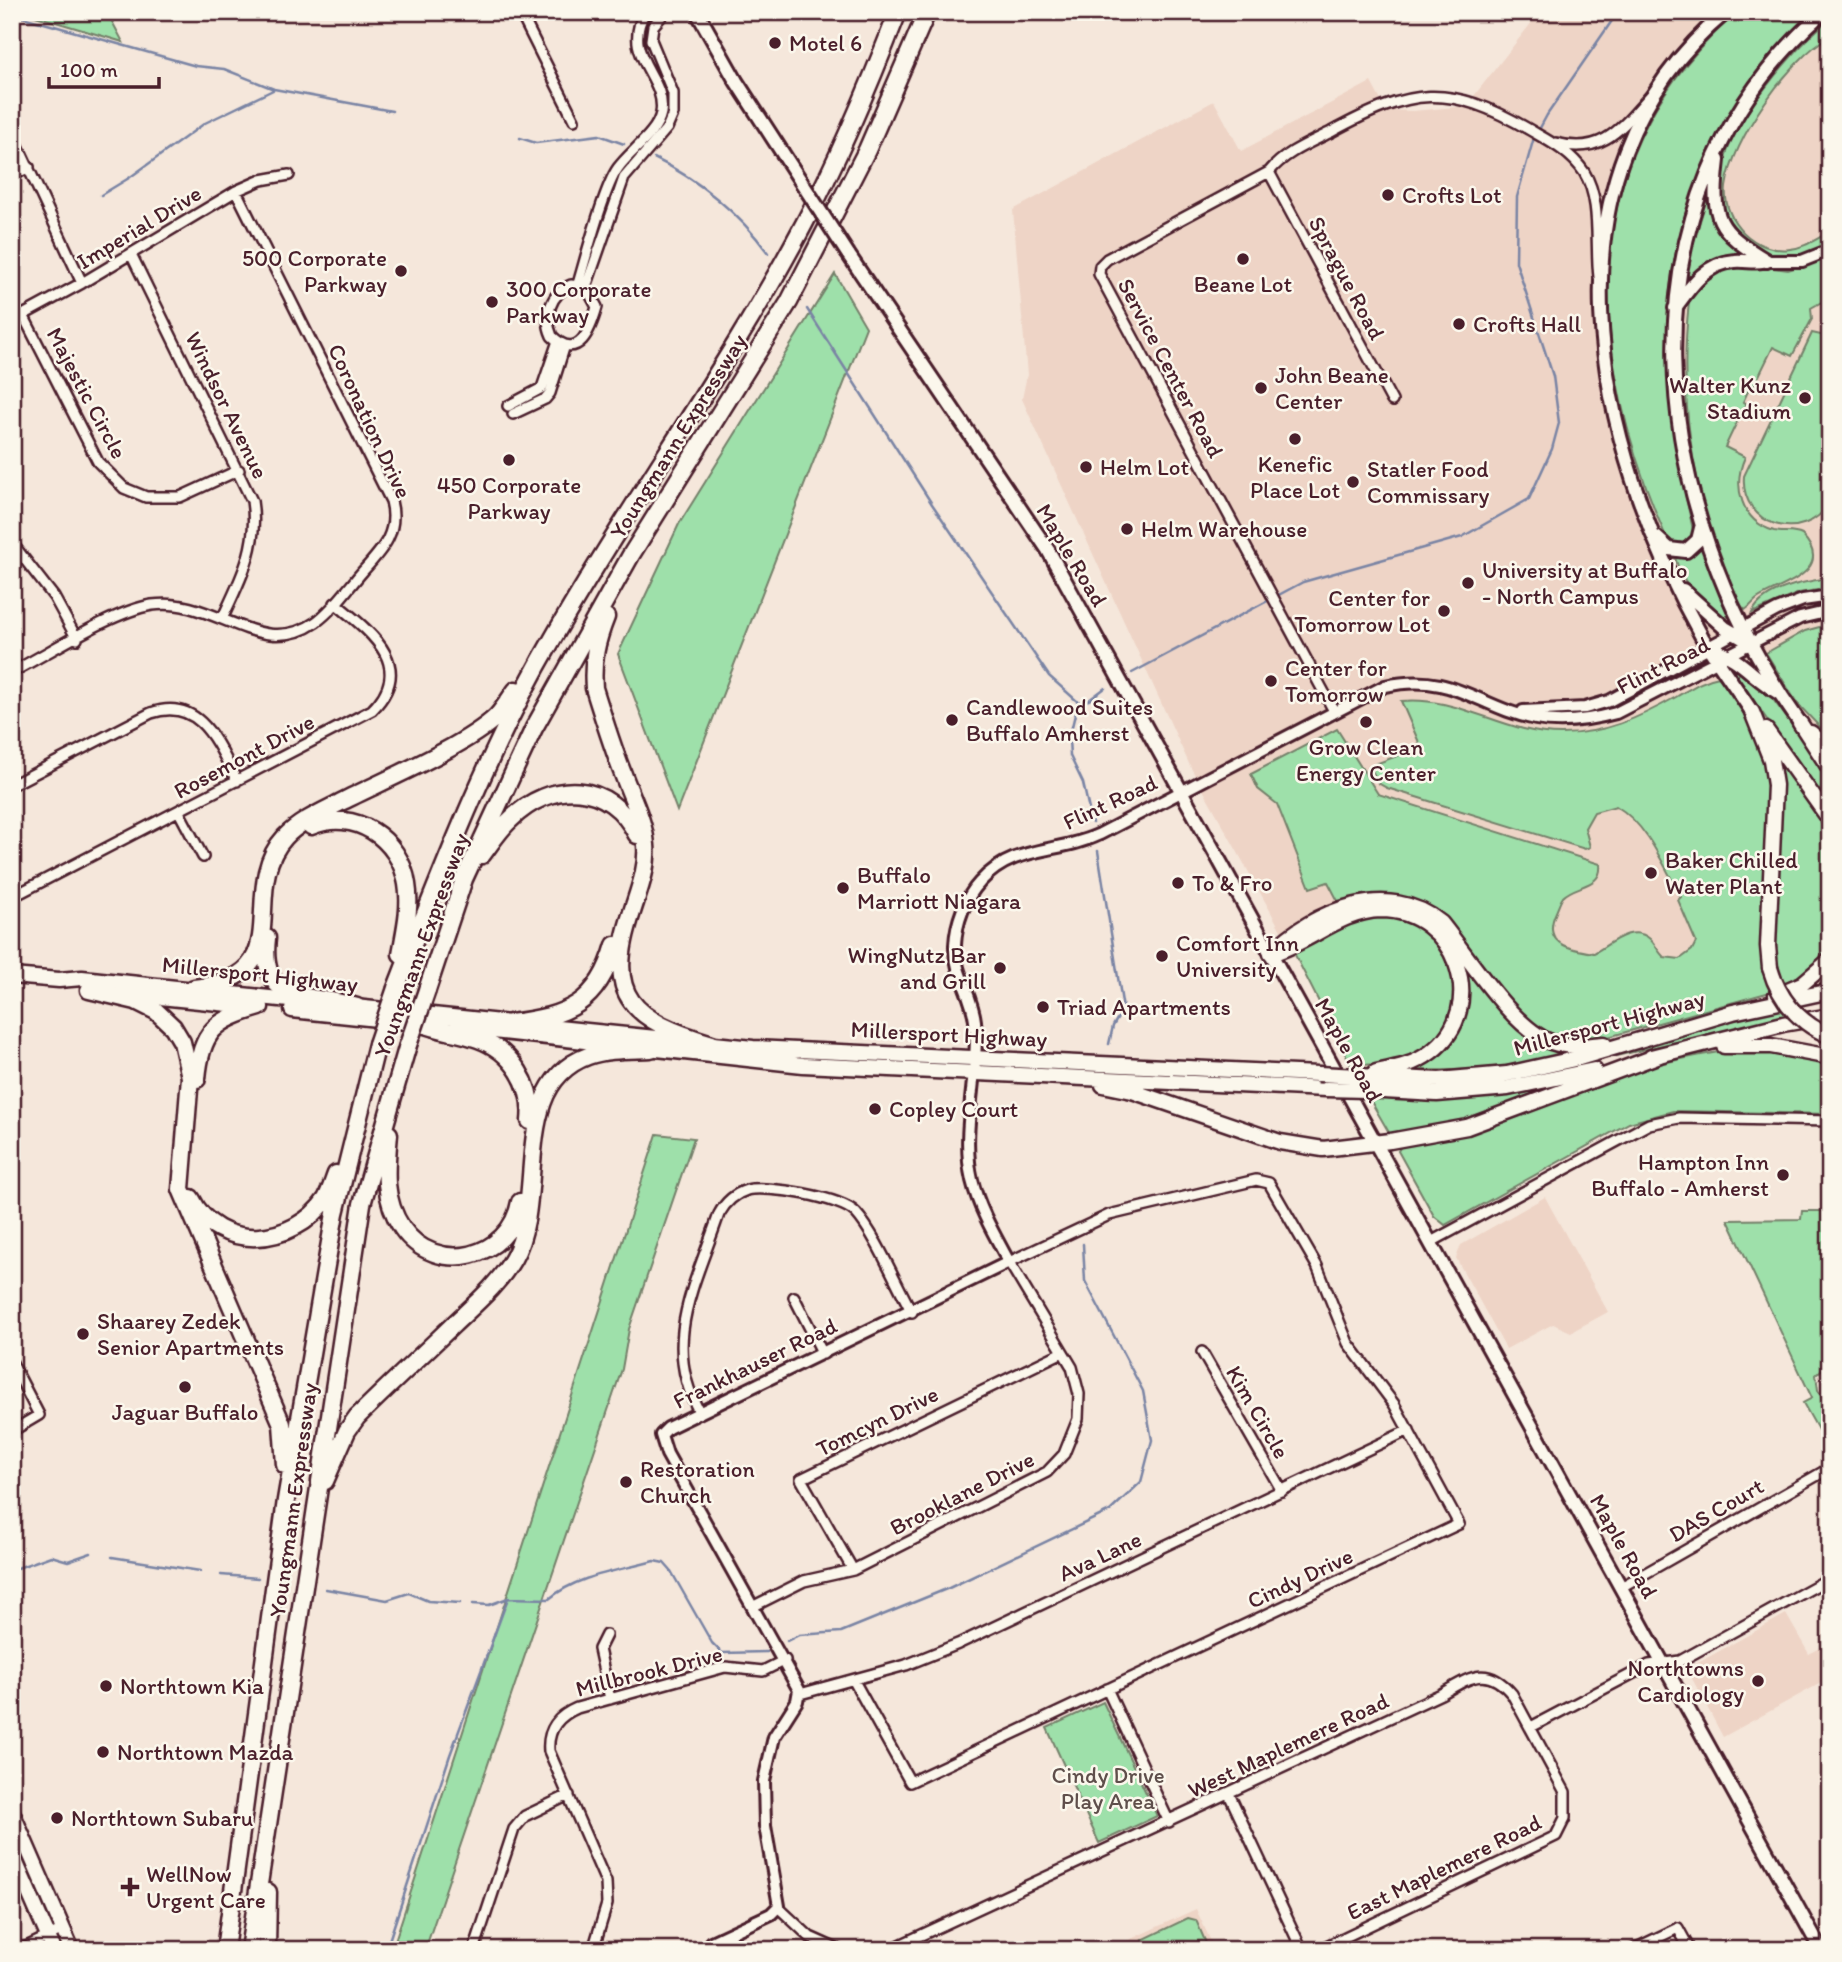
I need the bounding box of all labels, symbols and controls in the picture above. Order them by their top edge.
place label: Motel 6 [789,29,862,57]
marker: Motel 6 [767,35,783,51]
scale bar [49,46,159,90]
text: 100 m [60,57,118,82]
street label: Imperial Drive [72,179,206,275]
place label: Crofts Lot [1402,181,1502,209]
marker: Crofts Lot [1380,187,1396,203]
street label: Sprague Road [1303,211,1391,345]
place label: 500 Corporate Parkway [242,244,387,298]
marker: Beane Lot [1235,251,1251,267]
marker: 500 Corporate Parkway [393,263,409,279]
place label: Beane Lot [1194,270,1293,298]
street label: Service Center Road [1112,273,1230,463]
place label: 300 Corporate Parkway [506,275,651,329]
marker: 300 Corporate Parkway [484,294,500,310]
place label: Crofts Hall [1473,310,1582,338]
marker: Crofts Hall [1451,316,1467,332]
street label: Majestic Circle [41,322,133,464]
street label: Windsor Avenue [179,327,275,483]
street label: Youngmann Expressway [603,328,753,544]
street label: Coronation Drive [322,339,418,503]
place label: John Beane Center [1275,361,1389,415]
place label: Walter Kunz Stadium [1669,371,1792,425]
marker: John Beane Center [1253,380,1269,396]
marker: Walter Kunz Stadium [1797,390,1813,406]
marker: Kenefic Place Lot [1287,431,1303,447]
place label: Kenefic Place Lot [1250,450,1340,504]
marker: 450 Corporate Parkway [501,452,517,468]
place label: Helm Lot [1100,453,1189,481]
place label: Statler Food Commissary [1367,455,1490,509]
marker: Helm Lot [1078,459,1094,475]
place label: 450 Corporate Parkway [437,471,581,525]
marker: Statler Food Commissary [1345,474,1361,490]
street label: Maple Road [1030,498,1114,612]
place label: Helm Warehouse [1141,515,1307,543]
marker: Helm Warehouse [1119,521,1135,537]
place label: University at Buffalo - North Campus [1482,556,1688,610]
marker: University at Buffalo - North Campus [1460,575,1476,591]
place label: Center for Tomorrow Lot [1294,584,1430,638]
marker: Center for Tomorrow Lot [1436,603,1452,619]
street label: Flint Road [1612,629,1715,700]
place label: Center for Tomorrow [1285,654,1387,708]
marker: Center for Tomorrow [1263,673,1279,689]
place label: Candlewood Suites Buffalo Amherst [966,693,1153,747]
street label: Rosemont Drive [169,707,319,805]
marker: Candlewood Suites Buffalo Amherst [944,712,960,728]
marker: Grow Clean Energy Center [1358,714,1374,730]
place label: Grow Clean Energy Center [1296,733,1436,787]
street label: Flint Road [1058,768,1162,836]
street label: Youngmann Expressway [367,829,475,1061]
place label: Baker Chilled Water Plant [1665,846,1798,900]
place label: Buffalo Marriott Niagara [857,861,1021,915]
marker: Baker Chilled Water Plant [1643,865,1659,881]
place label: To & Fro [1192,869,1272,897]
marker: To & Fro [1170,875,1186,891]
marker: Buffalo Marriott Niagara [835,880,851,896]
place label: Comfort Inn University [1176,929,1299,983]
place label: WingNutz Bar and Grill [848,941,986,995]
marker: Comfort Inn University [1154,948,1170,964]
street label: Millersport Highway [161,950,360,998]
marker: WingNutz Bar and Grill [992,960,1008,976]
street label: Millersport Highway [1510,984,1708,1062]
place label: Triad Apartments [1057,993,1231,1021]
street label: Maple Road [1309,993,1389,1108]
marker: Triad Apartments [1035,999,1051,1015]
street label: Millersport Highway [850,1015,1048,1053]
place label: Copley Court [889,1095,1019,1123]
marker: Copley Court [867,1101,883,1117]
place label: Hampton Inn Buffalo - Amherst [1591,1148,1769,1202]
marker: Hampton Inn Buffalo - Amherst [1775,1167,1791,1183]
place label: Shaarey Zedek Senior Apartments [97,1307,284,1361]
street label: Frankhauser Road [668,1311,842,1415]
marker: Shaarey Zedek Senior Apartments [75,1326,91,1342]
street label: Kim Circle [1220,1360,1296,1464]
marker: Jaguar Buffalo [177,1379,193,1395]
street label: Tomcyn Drive [811,1379,943,1463]
street label: Youngmann Expressway [263,1381,323,1619]
place label: Jaguar Buffalo [112,1398,258,1426]
street label: Brooklane Drive [885,1445,1039,1541]
place label: Restoration Church [640,1455,755,1509]
street label: DAS Court [1664,1472,1769,1548]
marker: Restoration Church [618,1474,634,1490]
street label: Maple Road [1584,1489,1664,1604]
street label: Ava Lane [1054,1525,1146,1587]
street label: Cindy Drive [1243,1541,1357,1615]
street label: Millbrook Drive [573,1639,725,1703]
place label: Northtowns Cardiology [1627,1654,1744,1708]
place label: Northtown Kia [120,1672,264,1700]
marker: Northtowns Cardiology [1750,1673,1766,1689]
marker: Northtown Kia [98,1678,114,1694]
street label: West Maplemere Road [1183,1686,1393,1804]
place label: Northtown Mazda [117,1738,293,1766]
marker: Northtown Mazda [95,1744,111,1760]
park label: Cindy Drive Play Area [1051,1761,1165,1815]
place label: Northtown Subaru [71,1804,254,1832]
street label: East Maplemere Road [1342,1808,1546,1926]
marker: Northtown Subaru [49,1810,65,1826]
place label: WellNow Urgent Care [146,1860,266,1914]
marker: WellNow Urgent Care [120,1877,140,1897]

